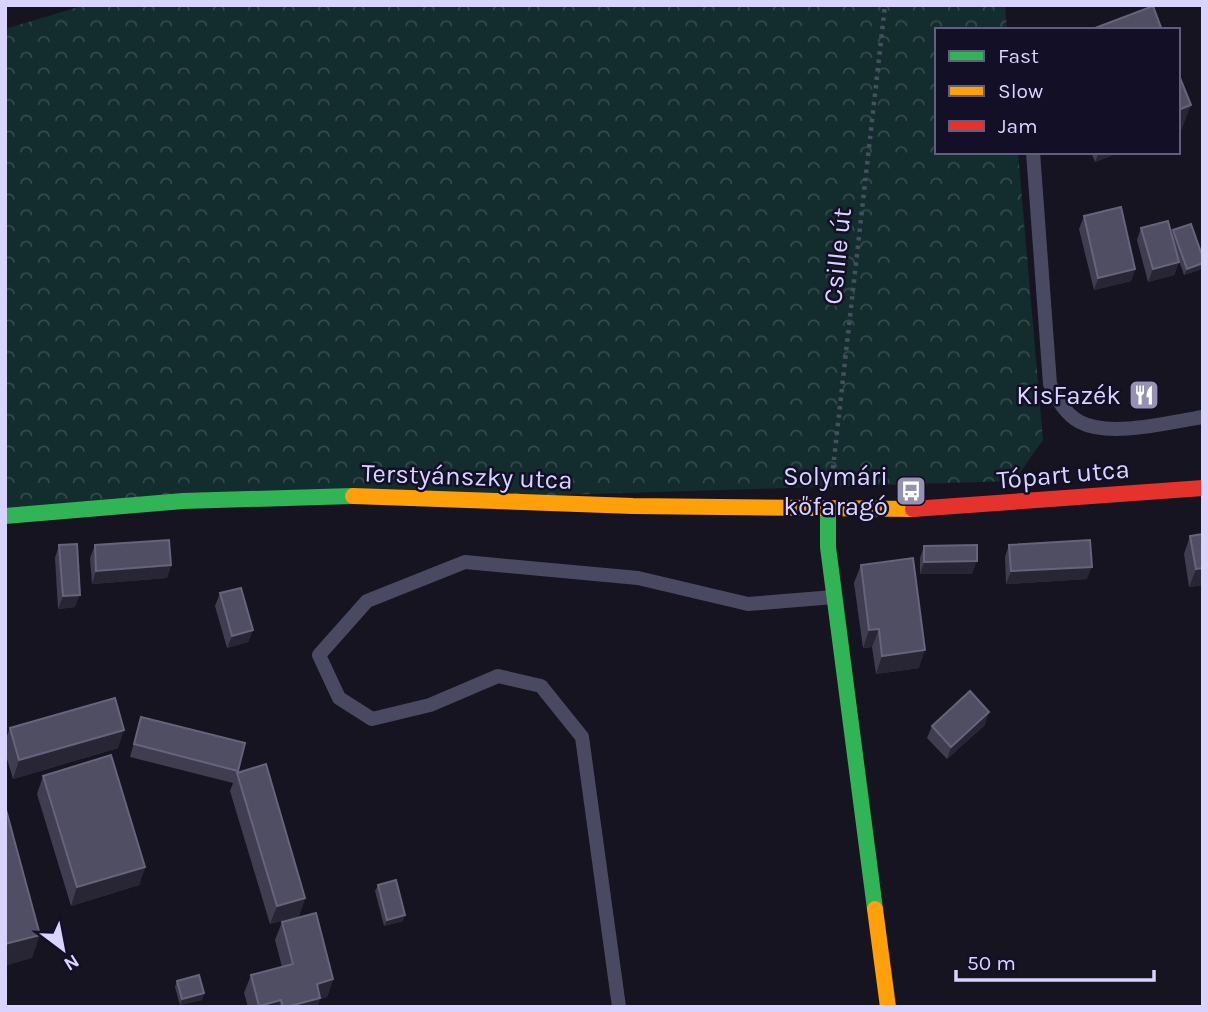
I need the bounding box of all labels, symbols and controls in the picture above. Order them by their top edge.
legend [935,28,1180,154]
text: Fast [998,44,1039,68]
text: Slow [998,79,1043,103]
text: Jam [998,114,1038,138]
street label: Csille út [817,206,858,306]
restaurant icon: KisFazék [1127,378,1161,412]
place label: KisFazék [1016,380,1121,411]
street label: Tópart utca [995,453,1131,496]
street label: Terstyánszky utca [361,457,573,496]
place label: Solymári kőfaragó [783,461,888,522]
bus stop icon: Solymári kőfaragó [894,474,928,508]
north arrow [28,914,98,984]
scale bar [956,939,1154,983]
text: N [60,950,83,976]
text: 50 m [967,951,1016,975]

